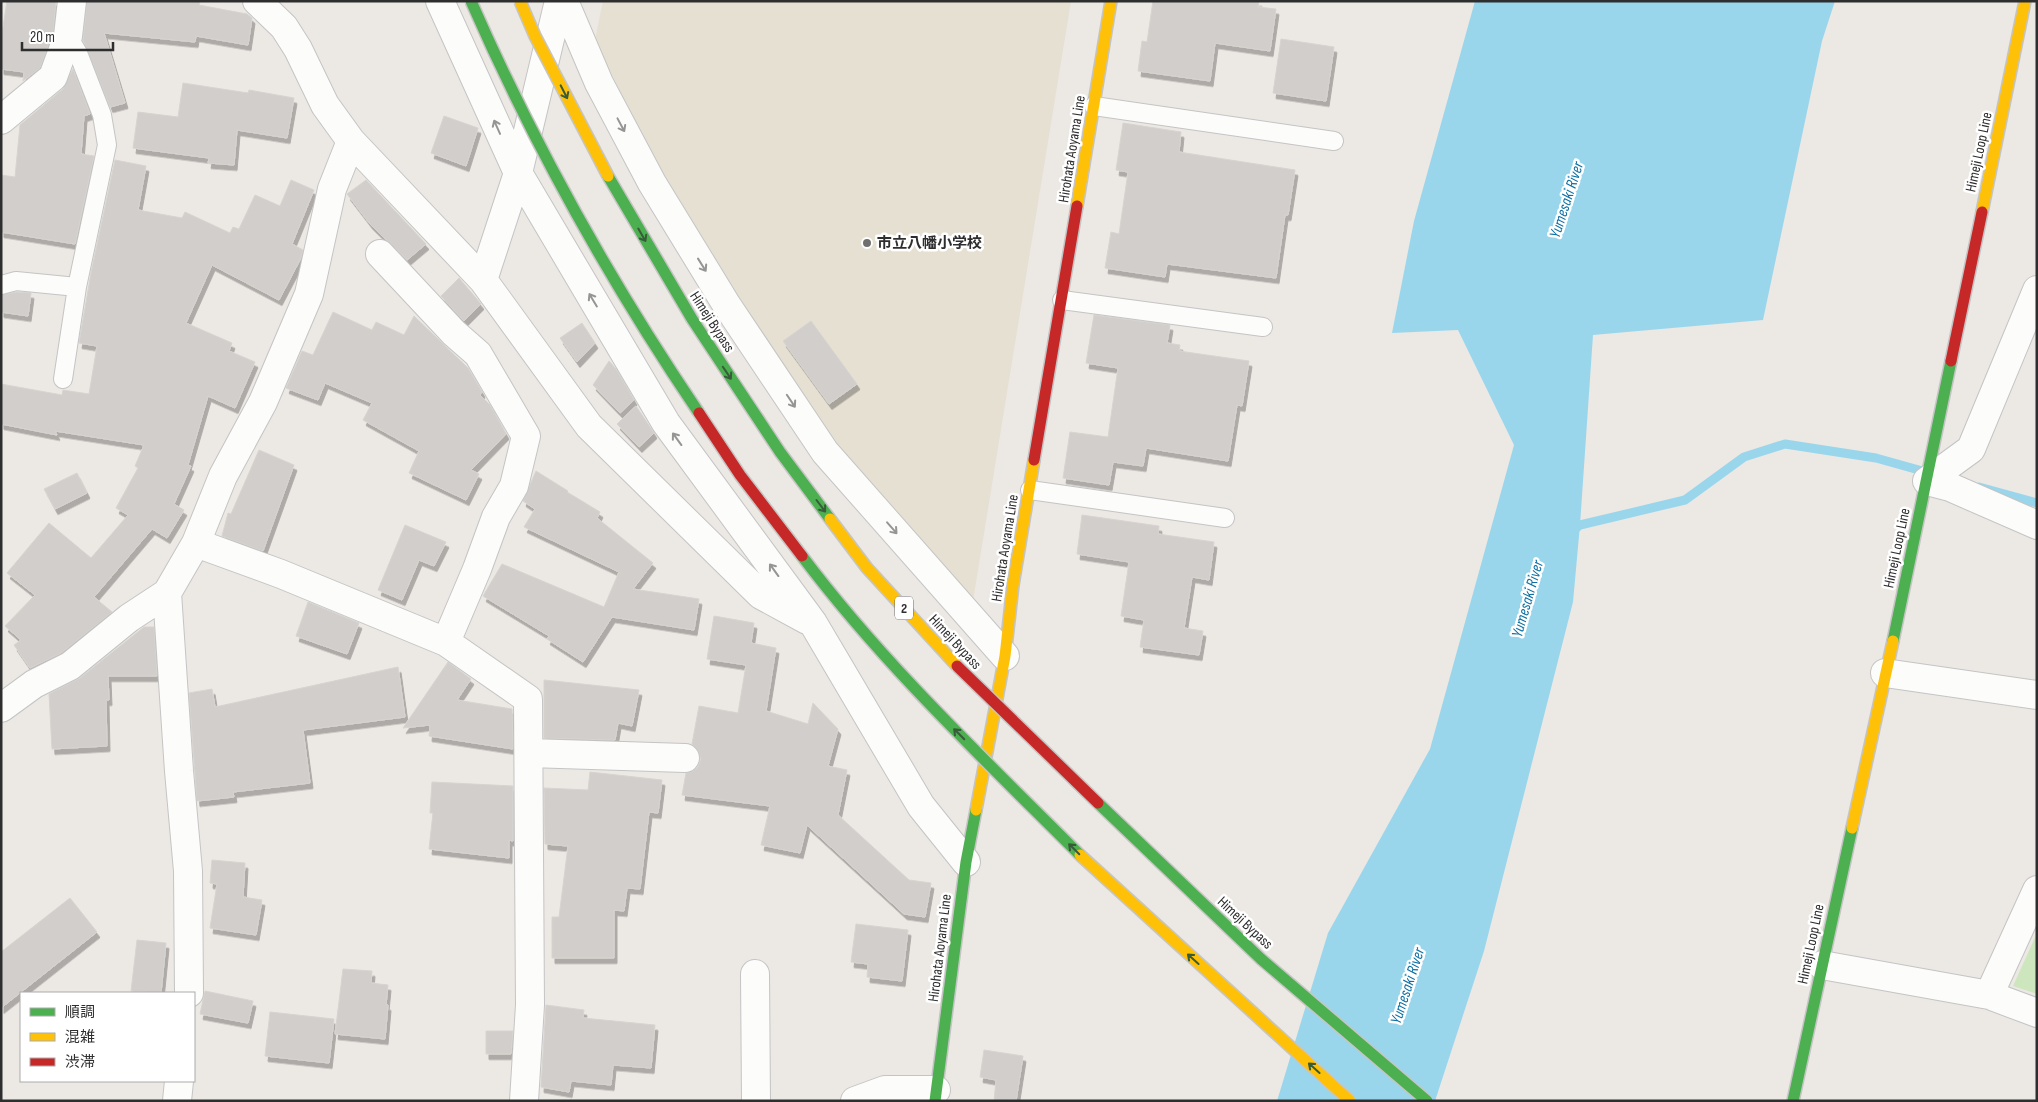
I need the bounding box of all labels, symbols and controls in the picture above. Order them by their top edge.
scale bar [22,20,114,52]
text: 20 m [30,28,55,47]
one-way arrow [560,84,569,99]
street label: Hirohata Aoyama Line [1054,94,1090,204]
street label: Himeji Loop Line [1961,110,1997,194]
one-way arrow [616,117,626,132]
one-way arrow [492,120,502,135]
water label: Yumesaki River [1546,159,1588,241]
one-way arrow [637,227,647,241]
place label: 市立八幡小学校 [877,234,982,253]
marker: 市立八幡小学校 [861,237,873,249]
one-way arrow [698,258,708,272]
street label: Himeji Bypass [685,288,739,356]
one-way arrow [588,292,598,307]
one-way arrow [722,366,733,380]
one-way arrow [786,394,796,408]
one-way arrow [672,433,683,446]
street label: Hirohata Aoyama Line [987,493,1023,603]
one-way arrow [816,499,826,513]
street label: Himeji Loop Line [1879,506,1915,590]
one-way arrow [887,522,898,535]
water label: Yumesaki River [1508,558,1548,640]
one-way arrow [768,564,779,577]
road number: 2 [895,596,913,620]
street label: Himeji Bypass [925,610,985,674]
one-way arrow [953,728,965,740]
one-way arrow [1068,843,1080,856]
street label: Hirohata Aoyama Line [924,893,956,1003]
street label: Himeji Bypass [1213,893,1277,953]
street label: Himeji Loop Line [1793,902,1829,986]
water label: Yumesaki River [1387,945,1429,1027]
one-way arrow [1187,954,1200,965]
legend [20,992,195,1082]
text: 順調 [65,1003,95,1022]
text: 混雑 [65,1028,95,1047]
text: 渋滞 [65,1053,95,1072]
one-way arrow [1308,1062,1321,1074]

